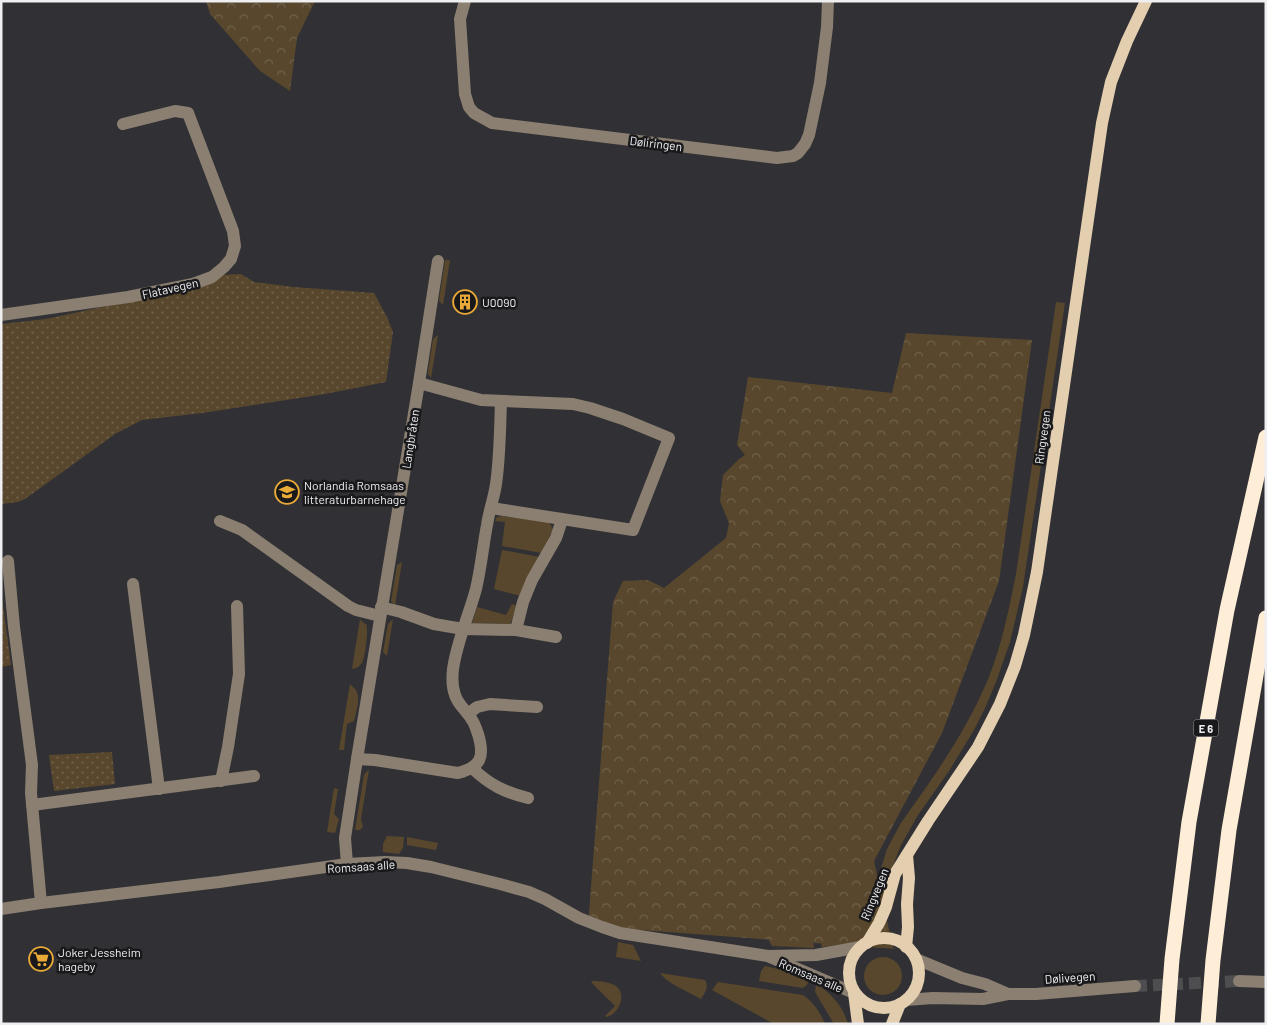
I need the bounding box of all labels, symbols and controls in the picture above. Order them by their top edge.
street label: Døliringen [629,133,683,153]
street label: Flatavegen [141,275,199,301]
building icon: U0090 [452,289,478,315]
place label: U0090 [482,295,516,309]
street label: Langbråten [398,408,422,470]
street label: Ringvegen [1031,409,1053,465]
place label: Norlandia Romsaas litteraturbarnehage [304,478,406,506]
school or university icon: Norlandia Romsaas litteraturbarnehage [274,479,300,505]
road number: E 6 [1194,720,1218,736]
street label: Romsaas alle [327,857,395,875]
street label: Ringvegen [857,866,891,922]
place label: Joker Jessheim hageby [58,945,141,973]
supermarket icon: Joker Jessheim hageby [28,946,54,972]
street label: Romsaas alle [777,955,845,995]
street label: Dølivegen [1044,968,1096,986]

